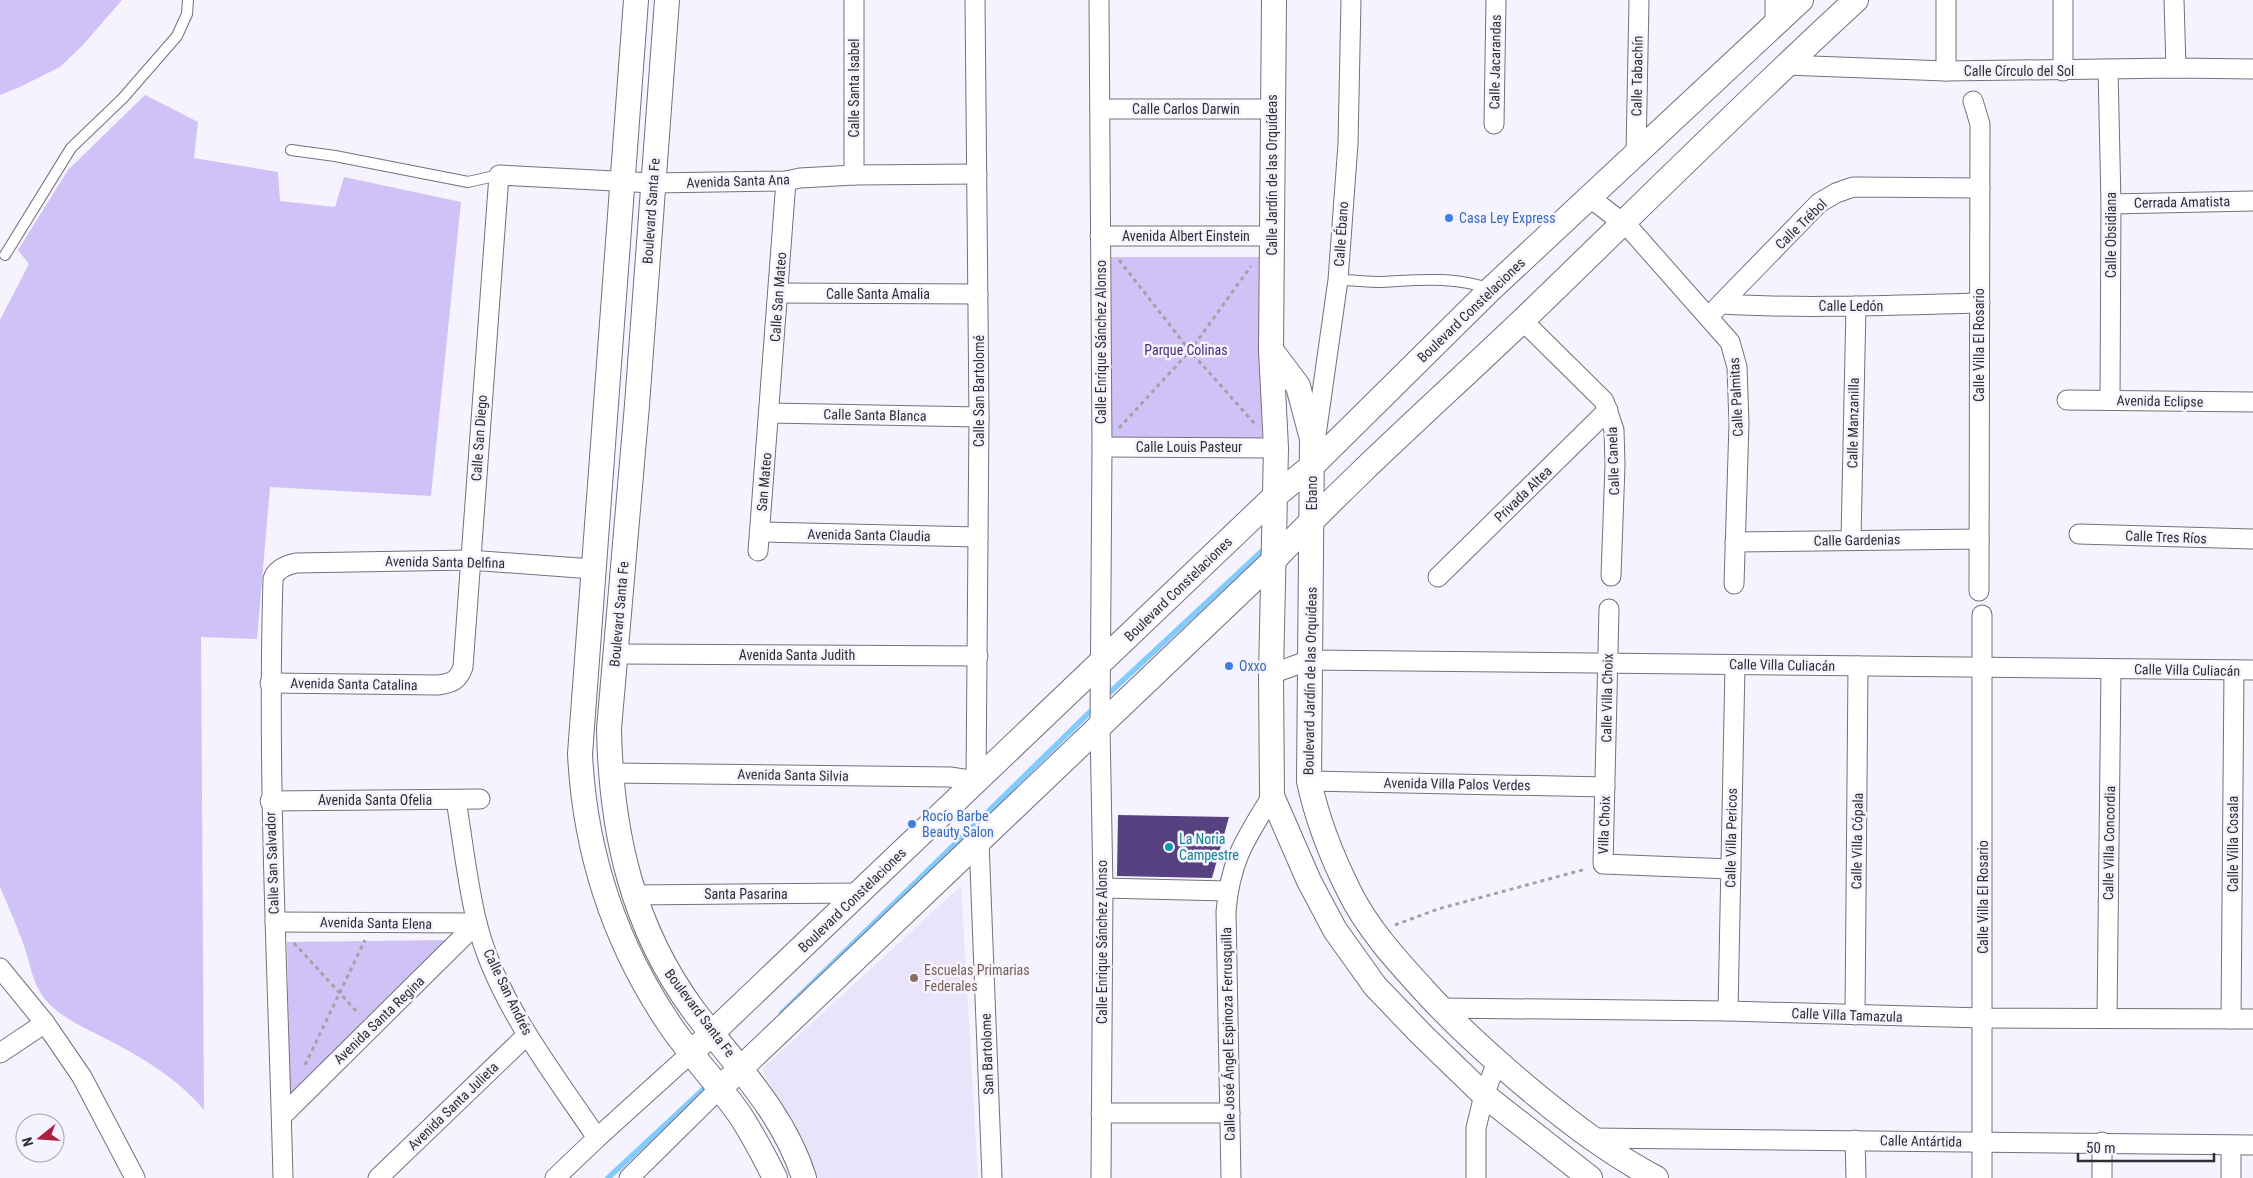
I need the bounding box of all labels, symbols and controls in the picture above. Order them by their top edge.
street label: Calle Jacarandas [1486,14,1504,110]
street label: Calle Tabachín [1628,36,1646,116]
street label: Calle Santa Isabel [846,39,862,137]
street label: Calle Círculo del Sol [1964,63,2074,79]
street label: Calle Jardín de las Orquídeas [1264,94,1280,256]
street label: Calle Carlos Darwin [1132,101,1240,117]
street label: Boulevard Santa Fe [639,157,663,264]
street label: Avenida Santa Ana [686,171,790,191]
street label: Calle Obsidiana [2103,192,2119,278]
street label: Cerrada Amatista [2134,193,2230,211]
street label: Calle Trébol [1772,196,1830,252]
street label: Calle Ébano [1330,201,1351,267]
place label: Casa Ley Express [1459,210,1556,226]
marker: Casa Ley Express [1443,212,1455,224]
street label: Avenida Albert Einstein [1122,228,1250,244]
street label: Calle San Mateo [767,252,789,342]
street label: Boulevard Constelaciones [1414,255,1528,365]
street label: Calle Enrique Sánchez Alonso [1093,260,1109,424]
street label: Calle Santa Amalia [826,286,930,302]
street label: Calle Villa El Rosario [1971,288,1987,402]
street label: Calle Ledón [1819,298,1883,314]
street label: Calle San Bartolomé [971,334,987,447]
park label: Parque Colinas [1144,342,1228,358]
street label: Calle Palmitas [1726,357,1746,437]
street label: Calle Manzanilla [1844,377,1862,469]
street label: Avenida Eclipse [2117,392,2204,410]
street label: Calle San Diego [468,394,490,482]
street label: Calle Santa Blanca [823,406,927,424]
street label: Calle Canela [1604,426,1622,496]
street label: Calle Louis Pasteur [1136,439,1242,455]
street label: San Mateo [753,452,775,512]
street label: Privada Altea [1491,463,1555,525]
street label: Ebano [1304,476,1320,510]
street label: Avenida Santa Claudia [807,526,931,544]
street label: Calle Tres Ríos [2125,528,2207,546]
street label: Calle Gardenias [1814,531,1900,549]
street label: Boulevard Constelaciones [1121,534,1235,644]
street label: Avenida Santa Delfina [385,553,505,571]
street label: Boulevard Santa Fe [606,560,632,667]
street label: Boulevard Jardín de las Orquídeas [1300,587,1320,775]
street label: Avenida Santa Judith [739,647,855,663]
street label: Calle Villa Choix [1598,653,1616,743]
street label: Calle Villa Culiacán [1729,656,1835,674]
place label: Oxxo [1239,658,1267,674]
marker: Oxxo [1223,660,1235,672]
street label: Calle Villa Culiacán [2134,661,2240,679]
street label: Avenida Santa Catalina [290,675,418,693]
street label: Avenida Santa Silvia [737,766,849,784]
street label: Avenida Villa Palos Verdes [1383,775,1531,793]
street label: Calle Villa Concordia [2100,786,2118,900]
street label: Calle Villa Pericos [1722,788,1740,888]
street label: Avenida Santa Ofelia [318,792,432,808]
street label: Calle Villa Cópala [1848,792,1866,890]
street label: Villa Choix [1595,795,1613,855]
street label: Calle Villa Cosala [2225,796,2241,892]
place label: Rocío Barbe Beauty Salon [922,808,994,840]
street label: Calle San Salvador [262,811,282,915]
marker: Rocío Barbe Beauty Salon [906,818,918,830]
place label: La Noria Campestre [1179,831,1239,863]
street label: Calle Villa El Rosario [1975,840,1991,954]
marker: La Noria Campestre [1163,841,1175,853]
street label: Boulevard Constelaciones [795,845,909,955]
street label: Calle Enrique Sánchez Alonso [1094,860,1110,1024]
street label: Santa Pasarina [704,886,788,902]
street label: Avenida Santa Elena [320,914,432,932]
street label: Calle José Ángel Espinoza Ferrusquilla [1217,927,1238,1141]
street label: Calle San Andrés [480,946,536,1038]
place label: Escuelas Primarias Federales [924,962,1030,994]
street label: Boulevard Santa Fe [662,966,739,1060]
marker: Escuelas Primarias Federales [908,972,920,984]
street label: Avenida Santa Regina [330,973,428,1067]
street label: Calle Villa Tamazula [1791,1005,1903,1025]
street label: San Bartolome [978,1013,996,1095]
street label: Avenida Santa Julieta [405,1059,501,1153]
north arrow [15,1113,65,1163]
scale bar [2078,1130,2214,1162]
street label: Calle Antártida [1880,1132,1962,1150]
text: N [19,1135,36,1148]
text: 50 m [2086,1139,2116,1157]

